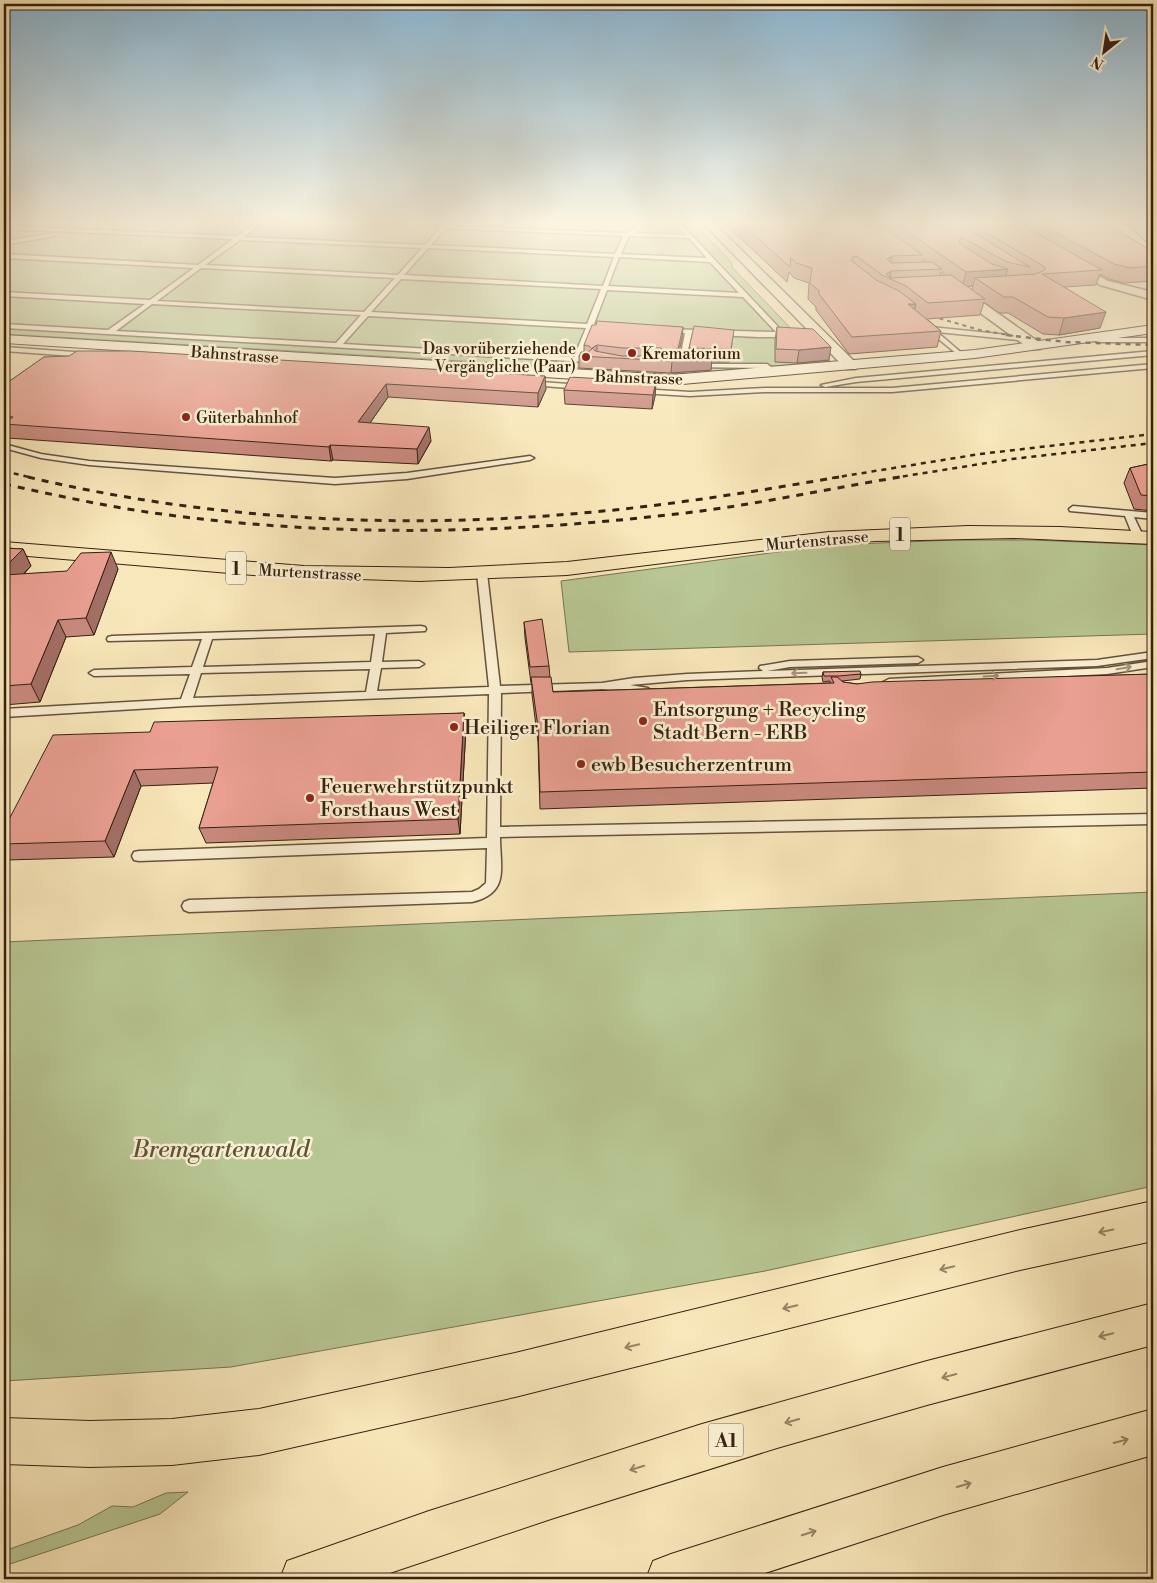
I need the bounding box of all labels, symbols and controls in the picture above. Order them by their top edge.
north arrow [1080,28,1130,78]
text: N [1089,52,1107,73]
place label: Das vorüberziehende Vergängliche (Paar) [423,339,576,377]
street label: Bahnstrasse [189,342,280,368]
place label: Krematorium [642,344,741,364]
marker: Krematorium [626,347,638,359]
marker: Das vorüberziehende Vergängliche (Paar) [580,351,592,363]
street label: Bahnstrasse [594,366,683,390]
place label: Güterbahnhof [196,408,299,428]
marker: Güterbahnhof [180,411,192,423]
road number: 1 [890,518,910,550]
street label: Murtenstrasse [765,527,870,555]
road number: 1 [226,552,246,584]
street label: Murtenstrasse [258,560,362,586]
one-way arrow [1116,663,1132,673]
one-way arrow [792,669,808,678]
one-way arrow [983,672,999,681]
place label: Entsorgung + Recycling Stadt Bern - ERB [653,698,867,746]
marker: Entsorgung + Recycling Stadt Bern - ERB [637,715,649,727]
place label: Heiliger Florian [464,716,610,741]
marker: Heiliger Florian [448,721,460,733]
place label: ewb Besucherzentrum [591,753,793,778]
marker: ewb Besucherzentrum [575,758,587,770]
place label: Feuerwehrstützpunkt Forsthaus West [320,775,514,823]
marker: Feuerwehrstützpunkt Forsthaus West [304,792,316,804]
park label: Bremgartenwald [131,1135,311,1165]
one-way arrow [1098,1226,1114,1236]
one-way arrow [940,1264,956,1273]
one-way arrow [782,1303,798,1312]
one-way arrow [1098,1331,1114,1340]
one-way arrow [624,1342,640,1351]
one-way arrow [941,1372,957,1382]
one-way arrow [785,1416,801,1426]
road number: A1 [708,1424,744,1456]
one-way arrow [1112,1436,1128,1445]
one-way arrow [629,1463,645,1473]
one-way arrow [956,1480,972,1490]
one-way arrow [801,1528,817,1538]

